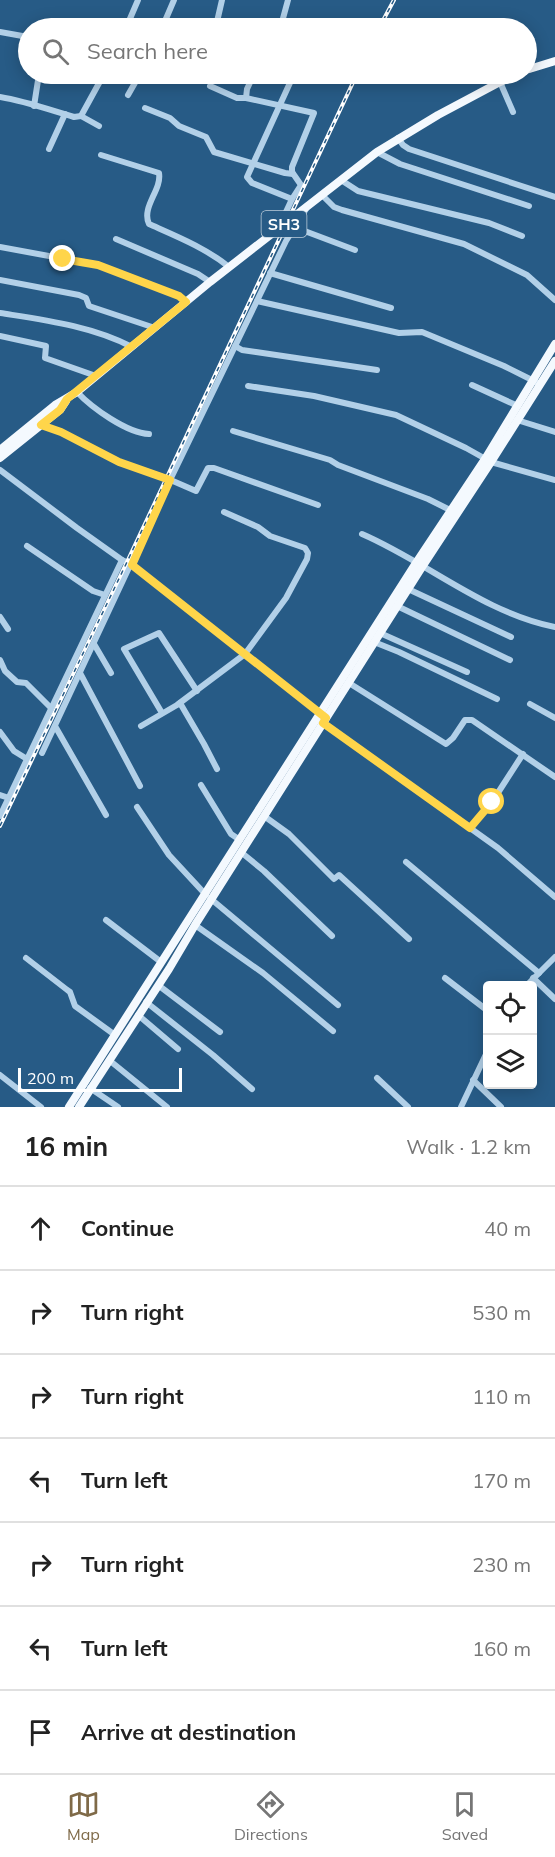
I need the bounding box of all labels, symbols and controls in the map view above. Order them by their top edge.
search box [18,18,537,84]
icon: search [39,35,72,68]
text: Search here [87,37,208,65]
road number: SH3 [262,211,306,237]
route end [49,245,75,271]
route start [478,788,504,814]
map controls [483,981,537,1089]
button: locate [483,981,537,1035]
button: layers [483,1035,537,1089]
scale bar [18,1065,182,1092]
text: 200 m [27,1068,74,1088]
text: 16 min [24,1130,108,1163]
text: Walk · 1.2 km [406,1134,531,1159]
icon: ahead [24,1212,57,1245]
text: Continue [81,1214,174,1242]
text: 40 m [484,1216,531,1241]
icon: right [24,1296,57,1329]
text: Turn right [81,1298,184,1326]
text: 530 m [472,1300,531,1325]
icon: right [24,1380,57,1413]
text: Turn right [81,1382,184,1410]
text: 110 m [472,1384,531,1409]
icon: left [24,1464,57,1497]
text: Turn left [81,1466,168,1494]
text: 170 m [472,1468,531,1493]
icon: right [24,1548,57,1581]
text: Turn right [81,1550,184,1578]
text: 230 m [472,1552,531,1577]
icon: left [24,1632,57,1665]
text: Turn left [81,1634,168,1662]
text: 160 m [472,1636,531,1661]
icon: arrive [24,1716,57,1749]
text: Arrive at destination [81,1718,296,1746]
tab: Map [67,1788,100,1844]
tab: Directions [234,1788,308,1844]
tab: Saved [442,1788,488,1844]

